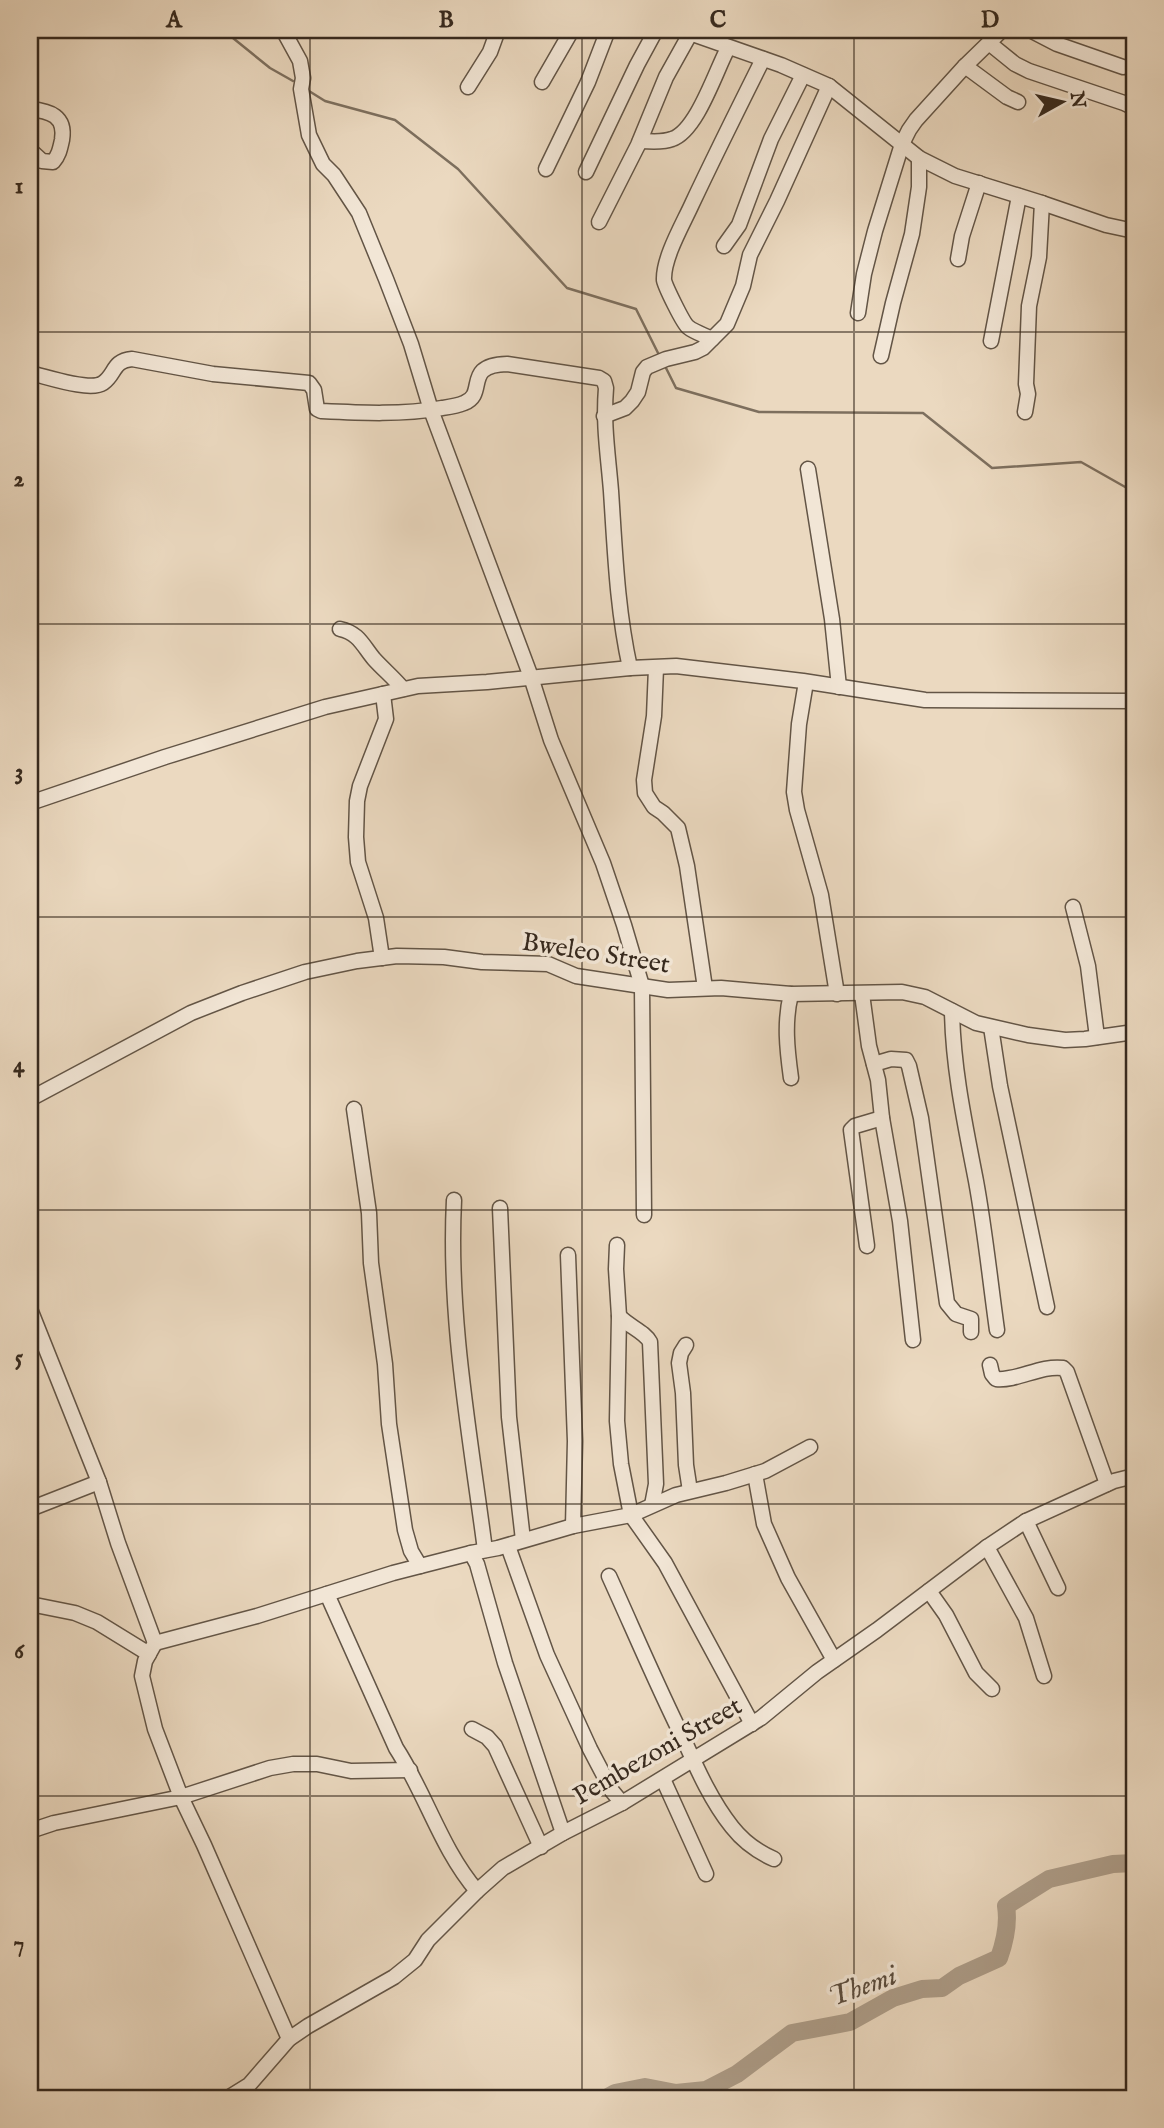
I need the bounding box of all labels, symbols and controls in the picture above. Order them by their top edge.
text: A [165,6,183,35]
text: B [438,6,454,35]
text: C [710,6,727,35]
text: D [981,6,999,35]
north arrow [1028,66,1098,136]
text: N [1064,89,1090,110]
text: 1 [15,172,23,201]
text: 2 [14,465,25,494]
text: 3 [15,758,23,787]
street label: Bweleo Street [520,926,672,981]
text: 4 [13,1051,25,1080]
text: 5 [15,1344,24,1373]
text: 6 [14,1637,25,1666]
street label: Pembezoni Street [567,1690,748,1813]
text: 7 [14,1930,24,1959]
water label: Themi [824,1958,904,2016]

